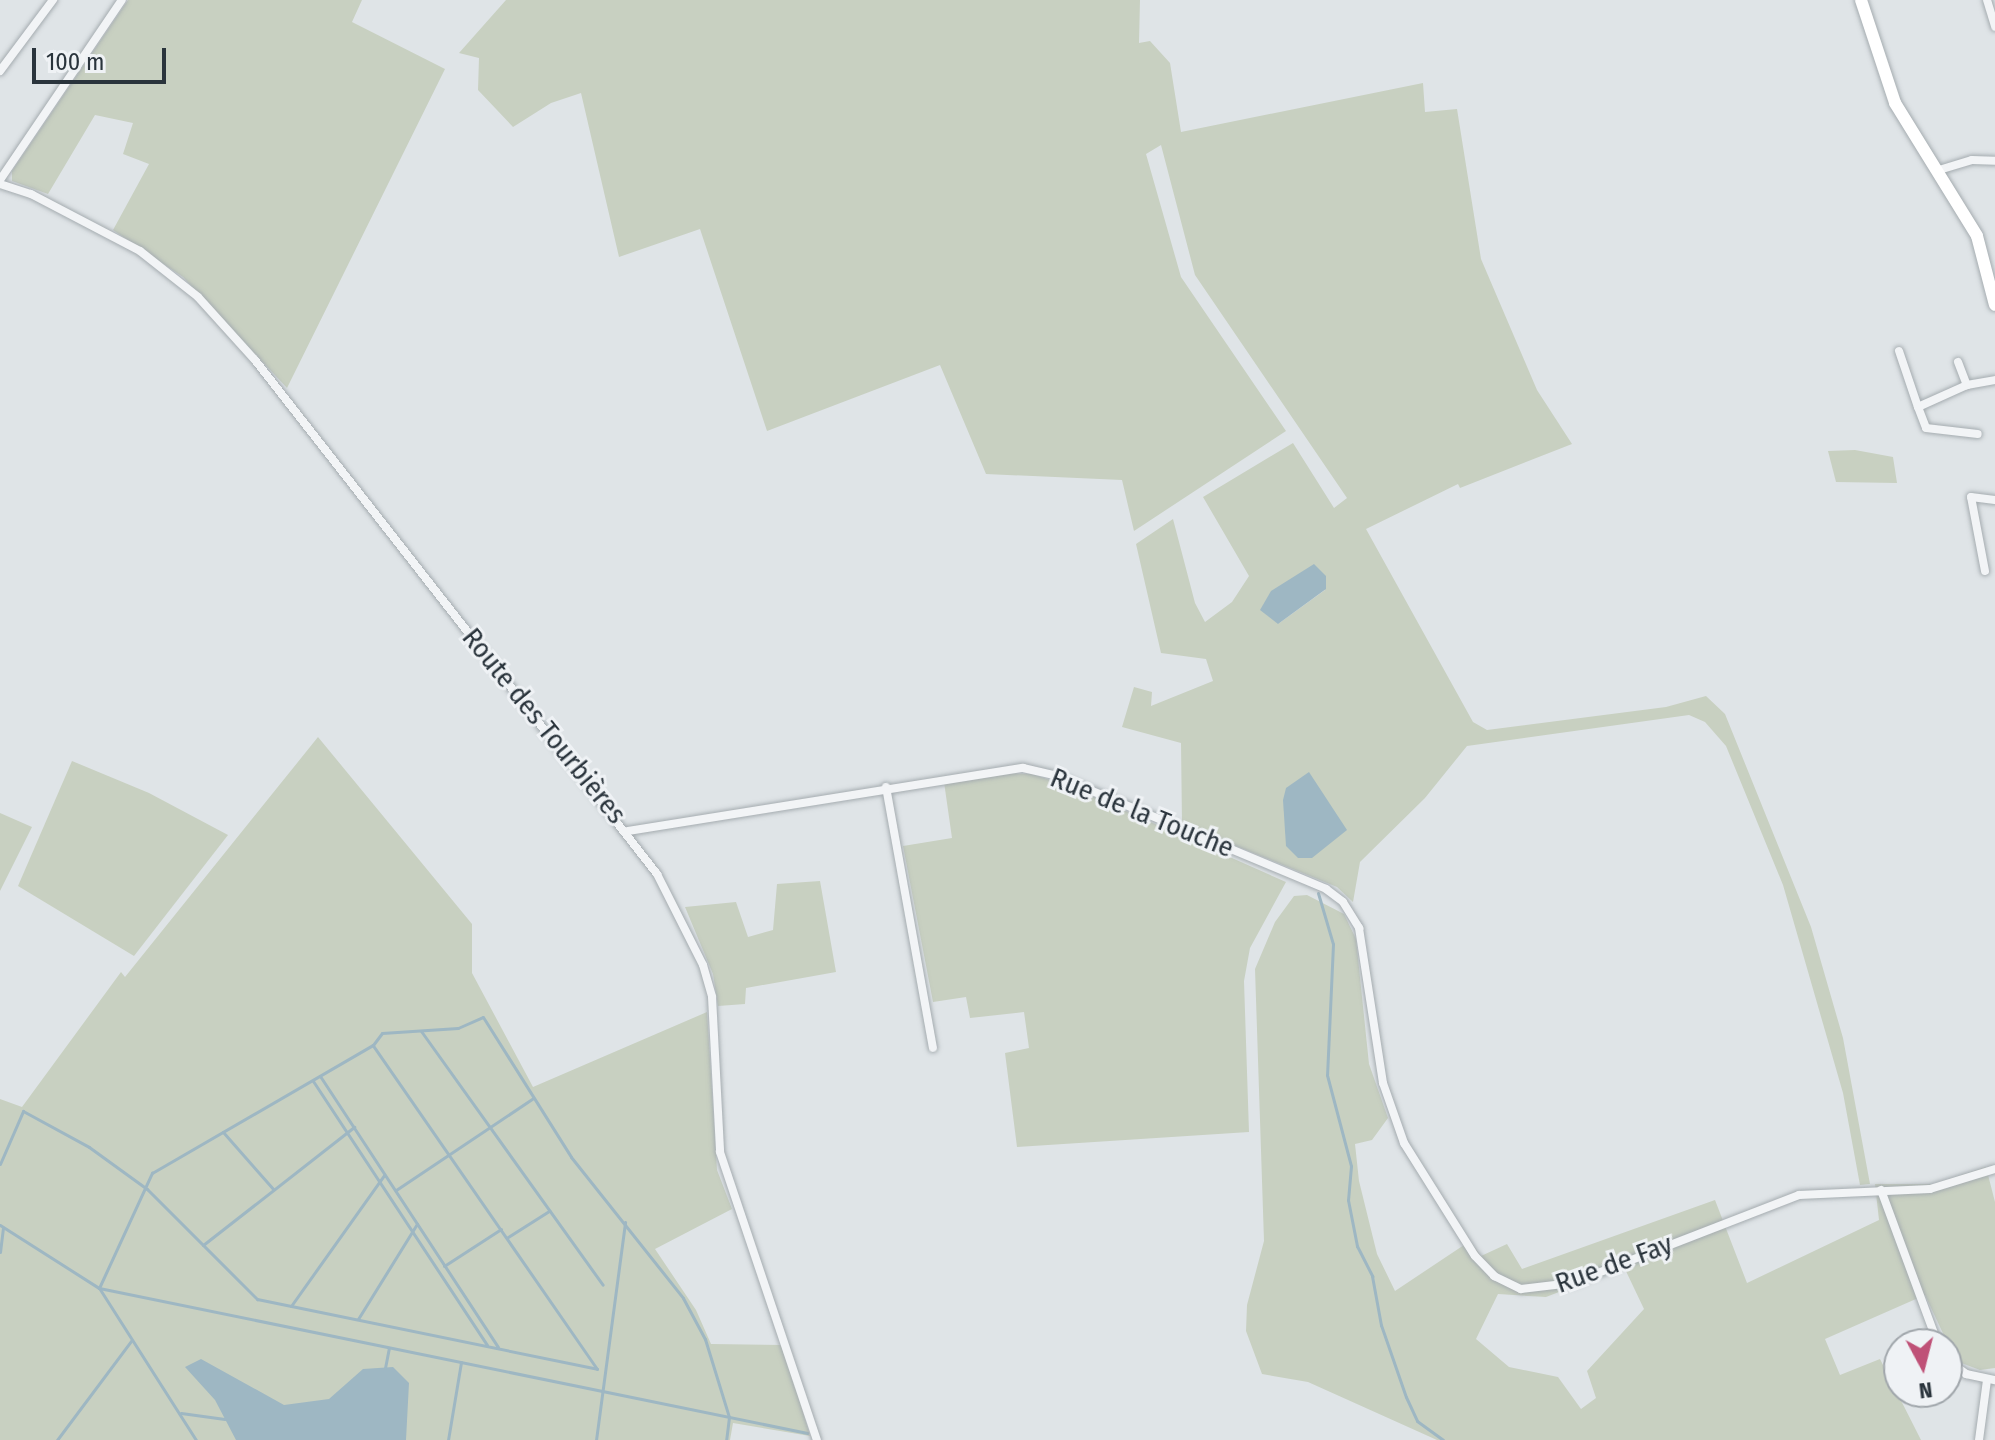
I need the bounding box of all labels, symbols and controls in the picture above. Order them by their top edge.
scale bar [36,32,170,82]
text: 100 m [46,48,104,76]
street label: Route des Tourbières [455,621,633,831]
street label: Rue de la Touche [1045,761,1239,865]
street label: Rue de Fay [1551,1227,1677,1301]
north arrow [1883,1328,1963,1408]
text: N [1918,1376,1934,1405]

